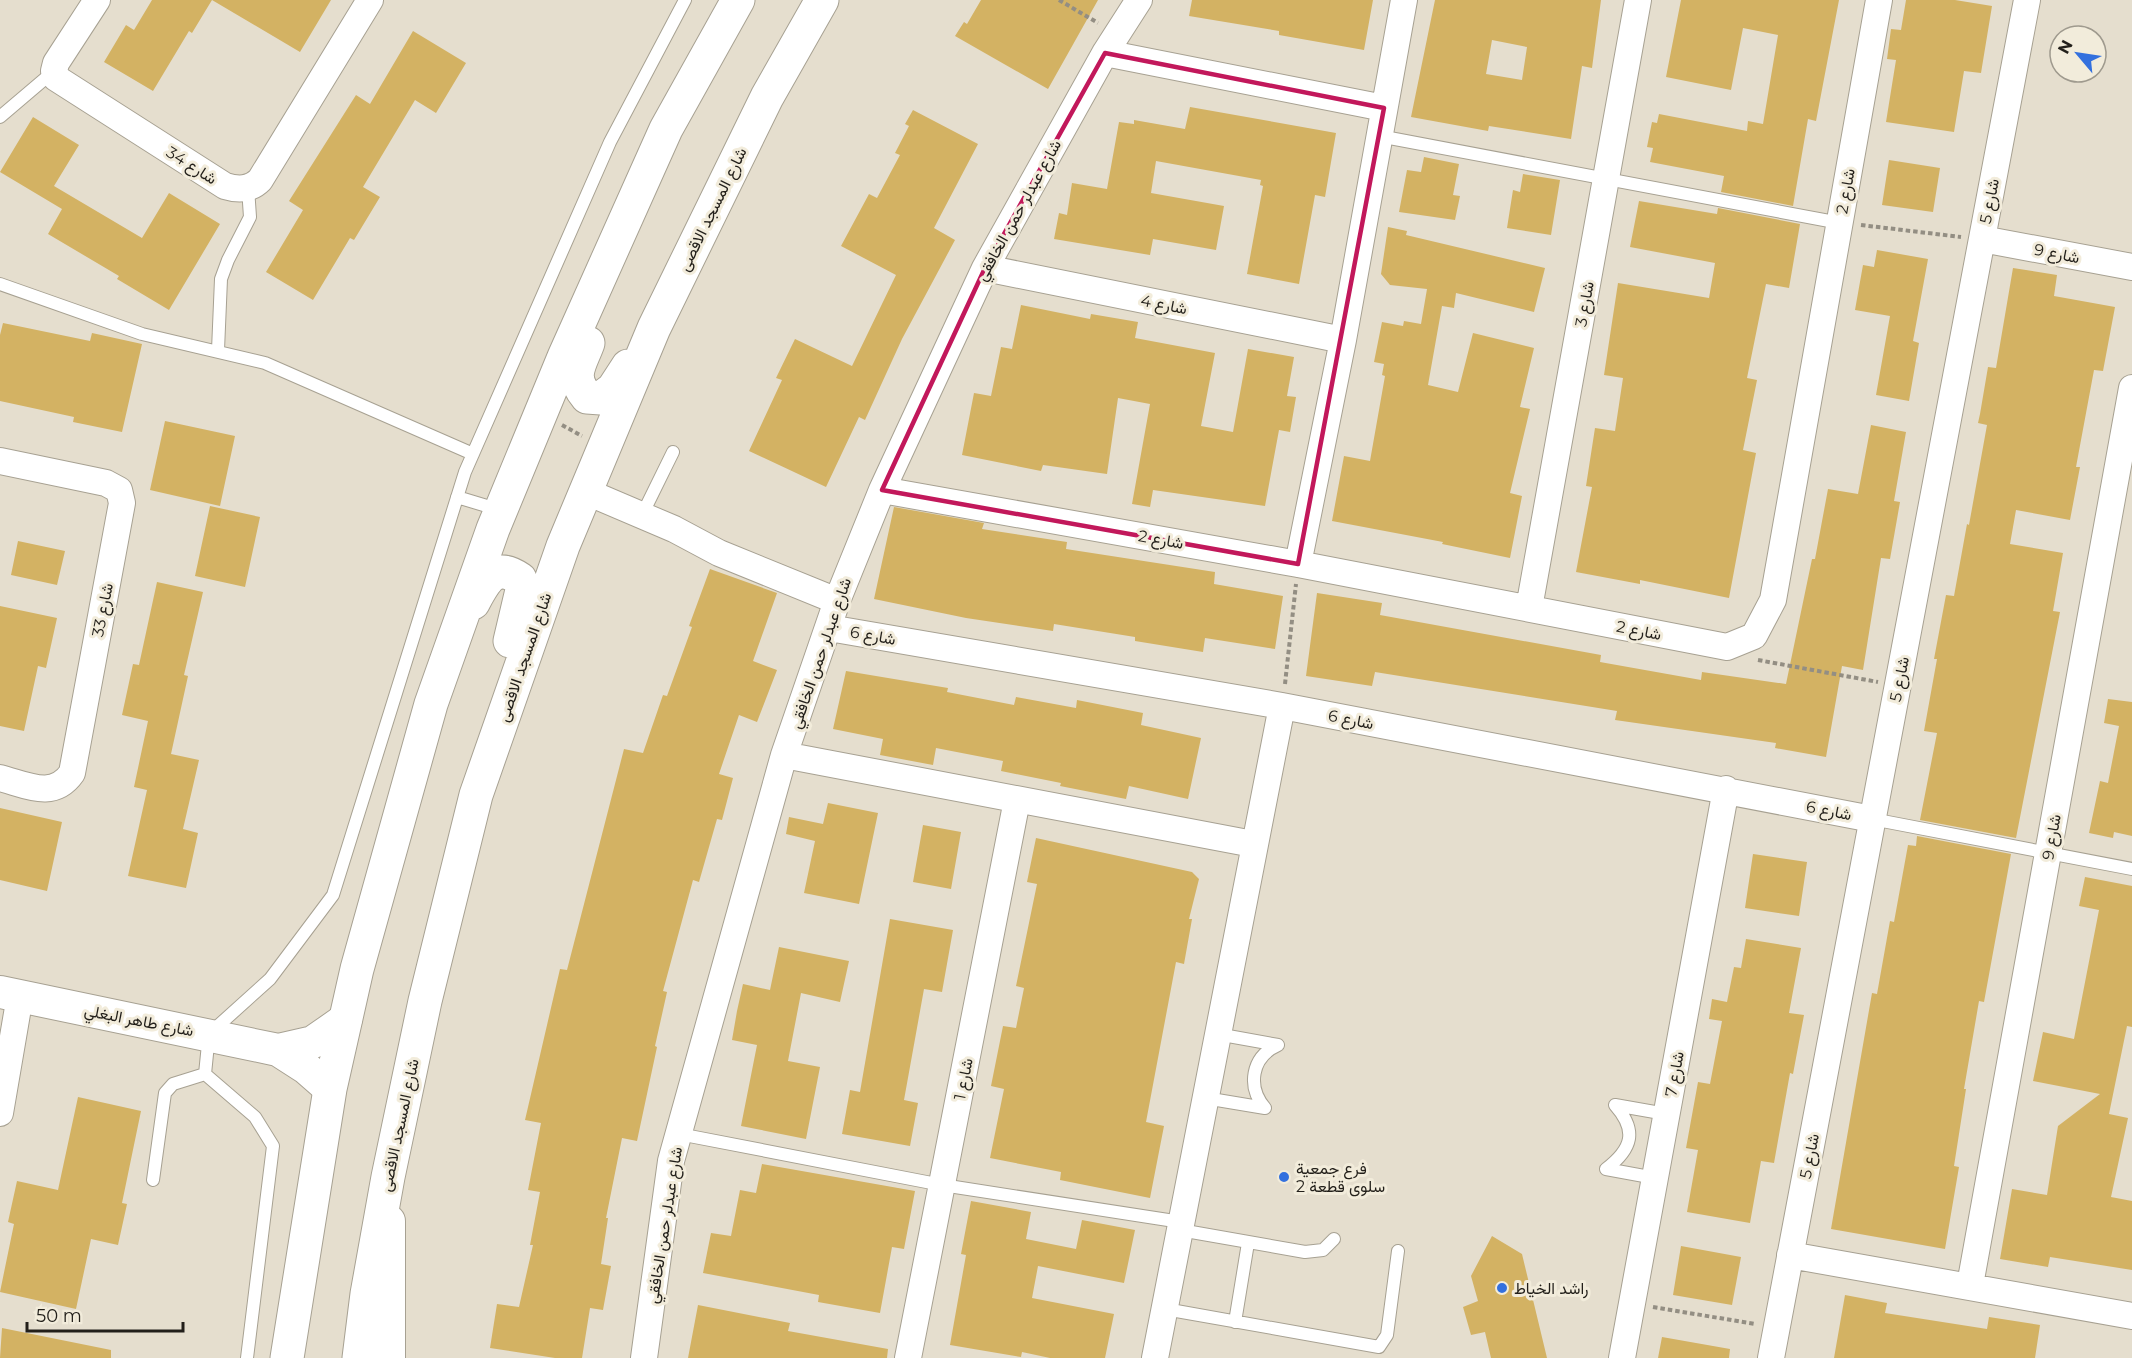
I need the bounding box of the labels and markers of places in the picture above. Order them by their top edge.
place label: فرع جمعية سلوى قطعة 2 [1296,1159,1385,1197]
marker: فرع جمعية سلوى قطعة 2 [1277,1170,1291,1184]
place label: راشد الخياط [1514,1279,1588,1299]
marker: راشد الخياط [1495,1281,1509,1295]

